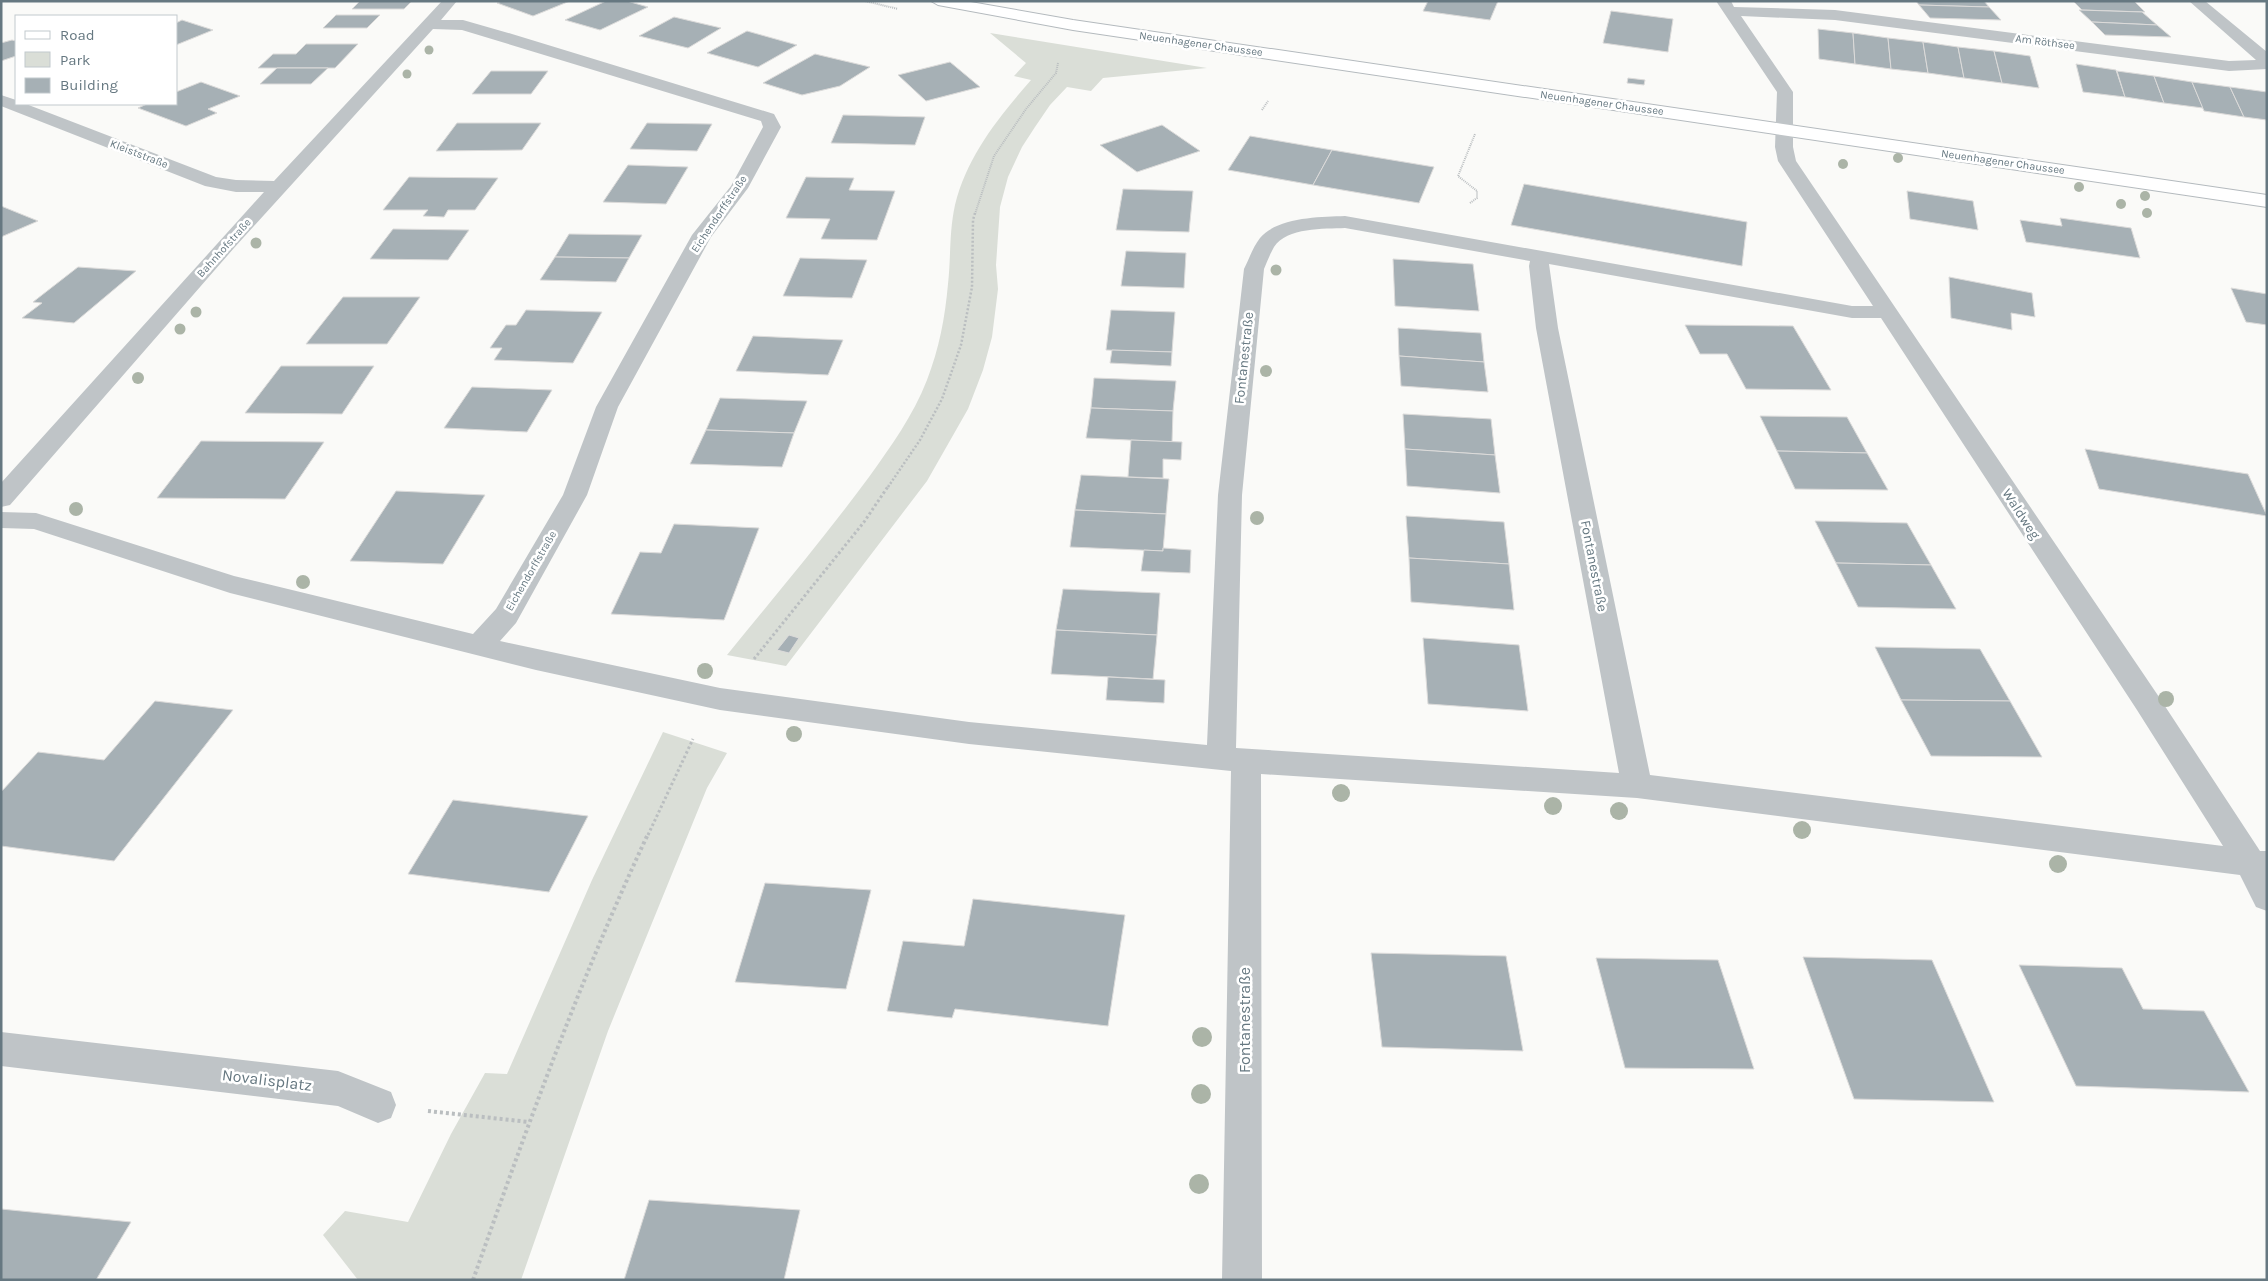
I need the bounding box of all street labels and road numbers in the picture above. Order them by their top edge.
street label: Neuenhagener Chaussee [1138,29,1264,59]
street label: Am Röthsee [2015,32,2076,52]
street label: Neuenhagener Chaussee [1539,88,1665,118]
street label: Kleiststraße [108,137,170,171]
street label: Neuenhagener Chaussee [1940,147,2066,177]
street label: Eichendorffstraße [688,173,750,255]
street label: Bahnhofstraße [194,216,254,280]
street label: Fontanestraße [1231,311,1257,405]
street label: Waldweg [1998,485,2044,543]
street label: Fontanestraße [1577,519,1611,613]
street label: Eichendorffstraße [503,528,559,613]
street label: Fontanestraße [1235,967,1254,1073]
street label: Novalisplatz [221,1065,313,1095]

